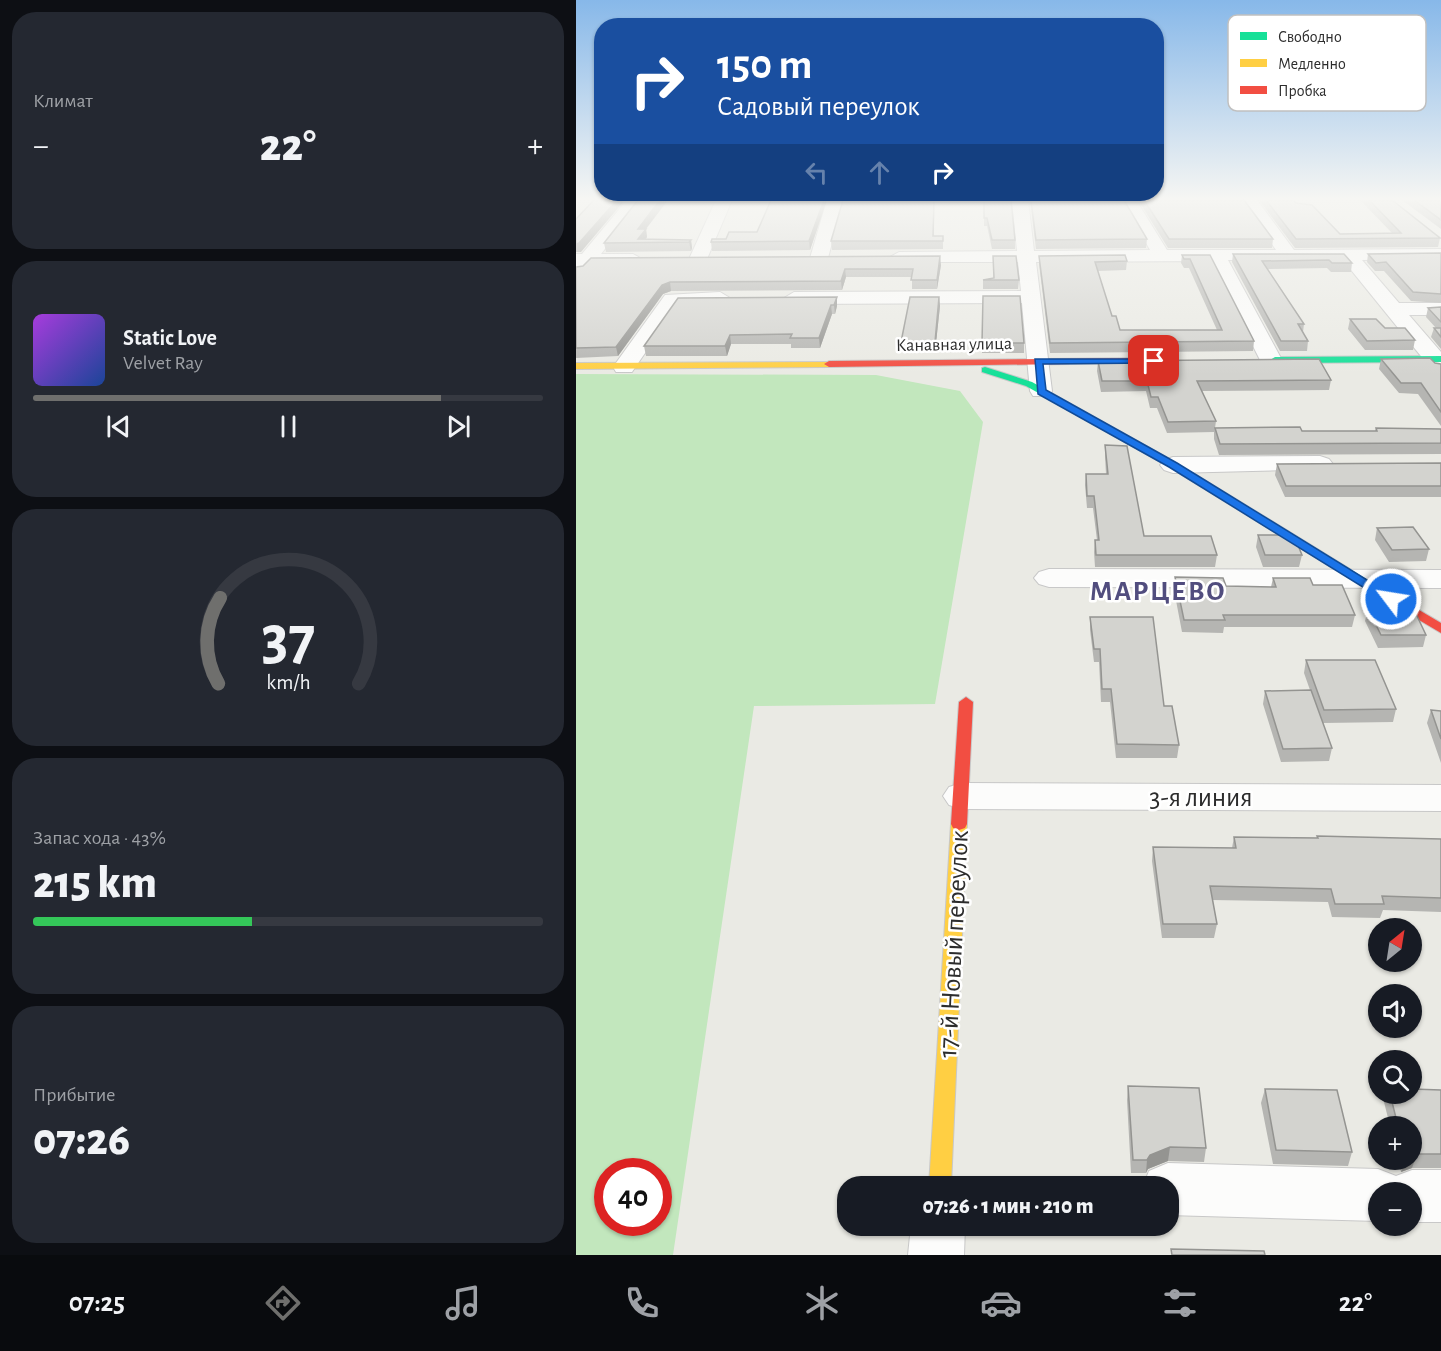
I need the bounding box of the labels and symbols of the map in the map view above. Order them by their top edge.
legend [1228,15,1426,111]
text: Свободно [1278,29,1342,45]
text: Медленно [1278,56,1346,72]
text: Пробка [1278,83,1327,99]
street label: Канавная улица [896,335,1012,355]
pin [1128,335,1179,386]
position arrow [1359,567,1423,631]
district label: МАРЦЕВО [1090,578,1226,606]
street label: 3-я линия [1149,784,1253,811]
street label: 17-й Новый переулок [934,829,974,1059]
north arrow [1368,918,1422,972]
speed limit sign: 40 [594,1158,672,1236]

